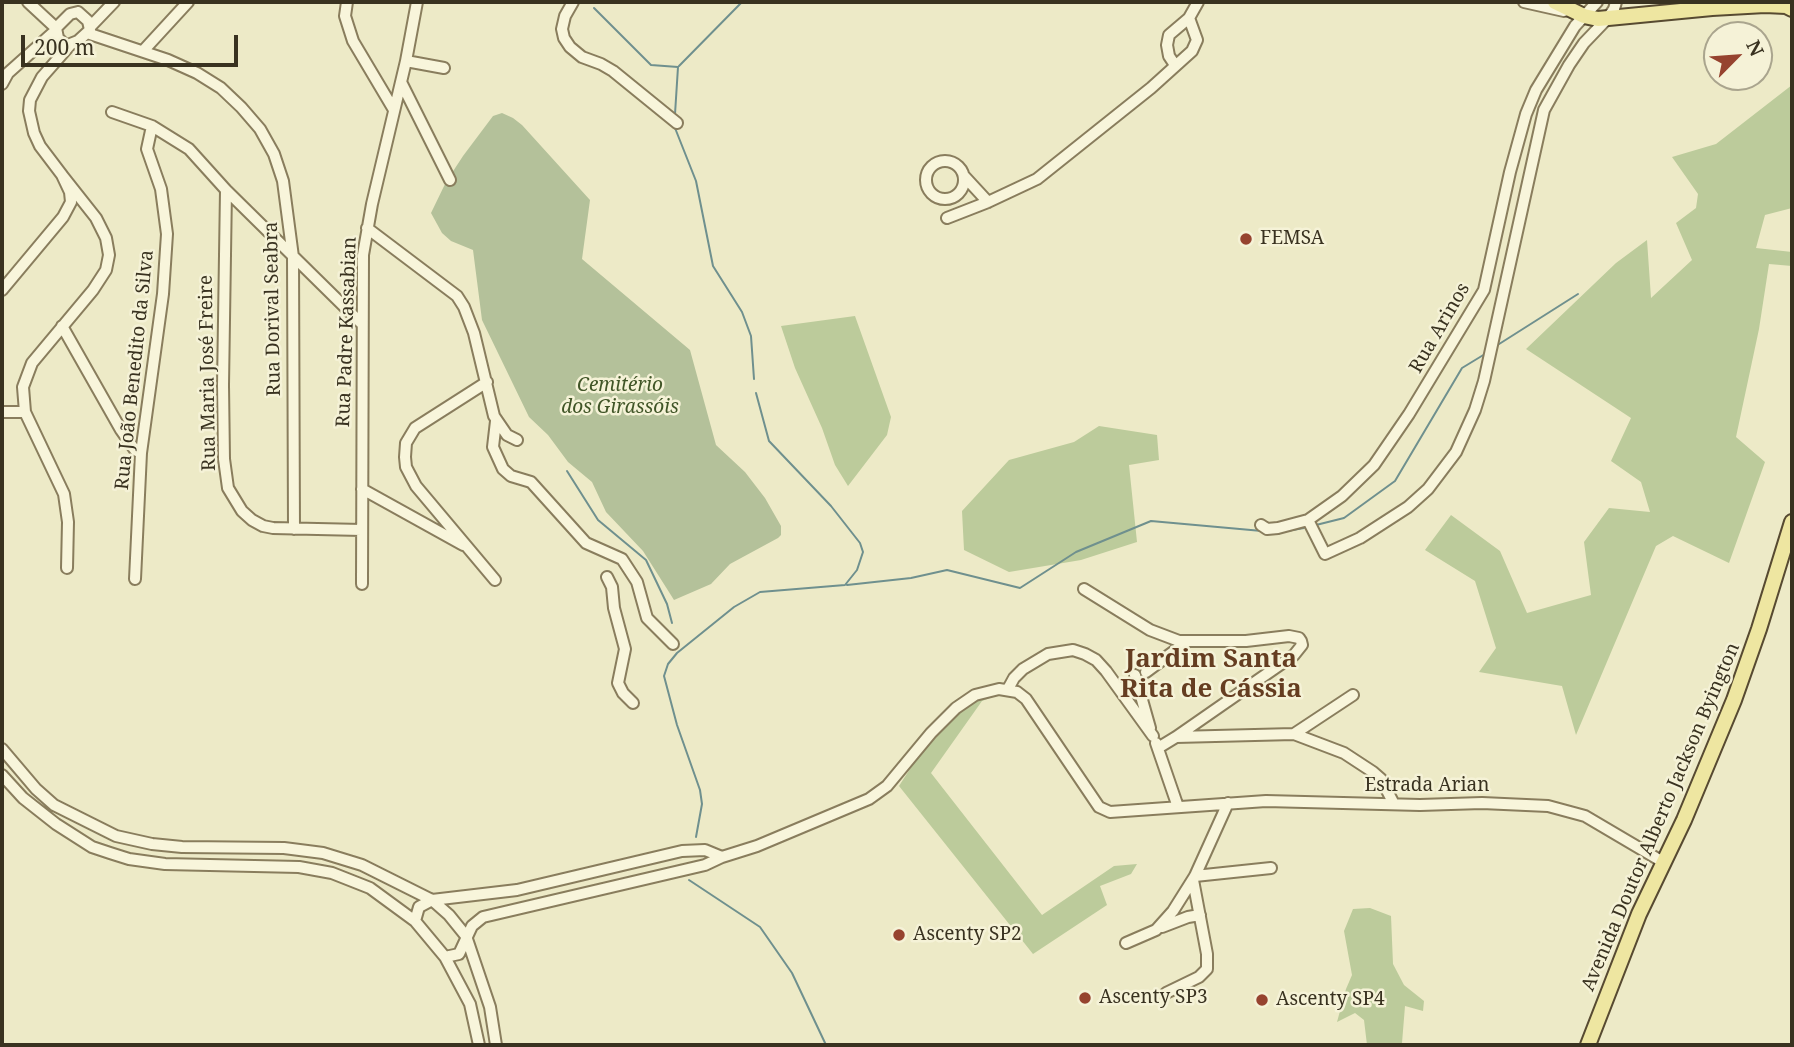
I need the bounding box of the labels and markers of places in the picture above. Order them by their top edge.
place label: FEMSA [1260,228,1324,250]
marker: FEMSA [1238,231,1254,247]
place label: Ascenty SP2 [913,924,1022,946]
marker: Ascenty SP2 [891,927,907,943]
place label: Ascenty SP3 [1099,987,1208,1009]
place label: Ascenty SP4 [1276,989,1385,1011]
marker: Ascenty SP3 [1077,990,1093,1006]
marker: Ascenty SP4 [1254,992,1270,1008]

